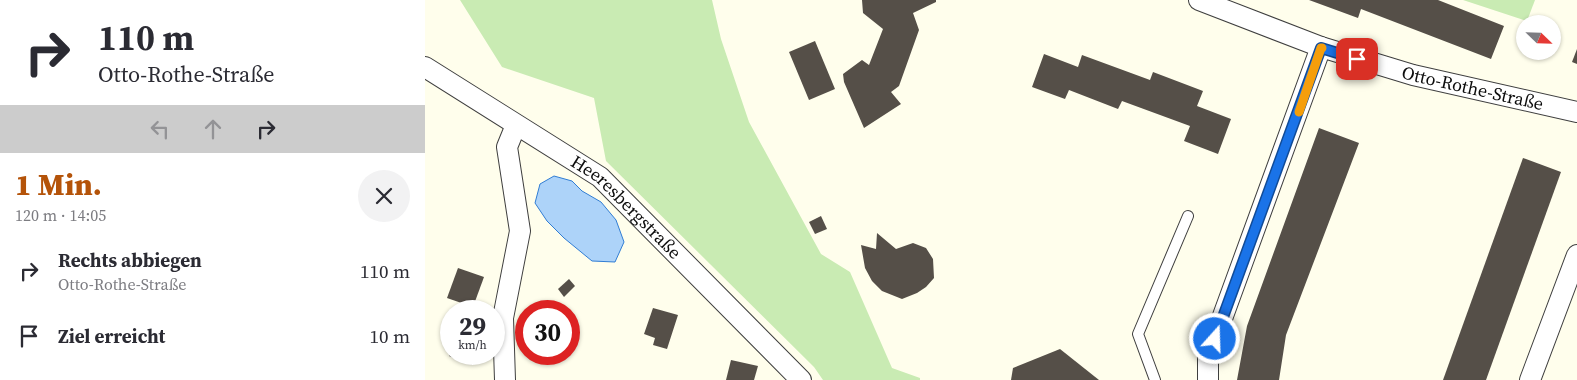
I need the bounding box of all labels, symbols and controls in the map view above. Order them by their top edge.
text: 110 m [98,14,194,62]
north arrow [1516,15,1561,60]
map controls [1516,15,1561,60]
icon: right [15,20,80,85]
pin [1336,38,1378,80]
icon: arrive [1343,45,1371,73]
text: Otto-Rothe-Straße [98,59,275,89]
street label: Otto-Rothe-Straße [1399,59,1546,116]
icon: left [146,115,174,143]
icon: ahead [199,115,227,143]
icon: right [252,115,280,143]
street label: Heeresbergstraße [566,149,687,264]
text: 1 Min. [15,164,102,205]
button: close [358,170,410,222]
text: 120 m · 14:05 [15,204,106,226]
text: Rechts abbiegen [58,247,202,273]
icon: right [15,257,43,285]
text: 110 m [360,258,410,284]
text: Otto-Rothe-Straße [58,273,186,295]
speed limit sign: 30 [515,300,580,365]
text: 29 [459,309,486,343]
position arrow [1188,312,1240,364]
icon: arrive [15,322,43,350]
text: Ziel erreicht [58,323,165,349]
text: 10 m [369,323,410,349]
text: km/h [458,337,487,353]

